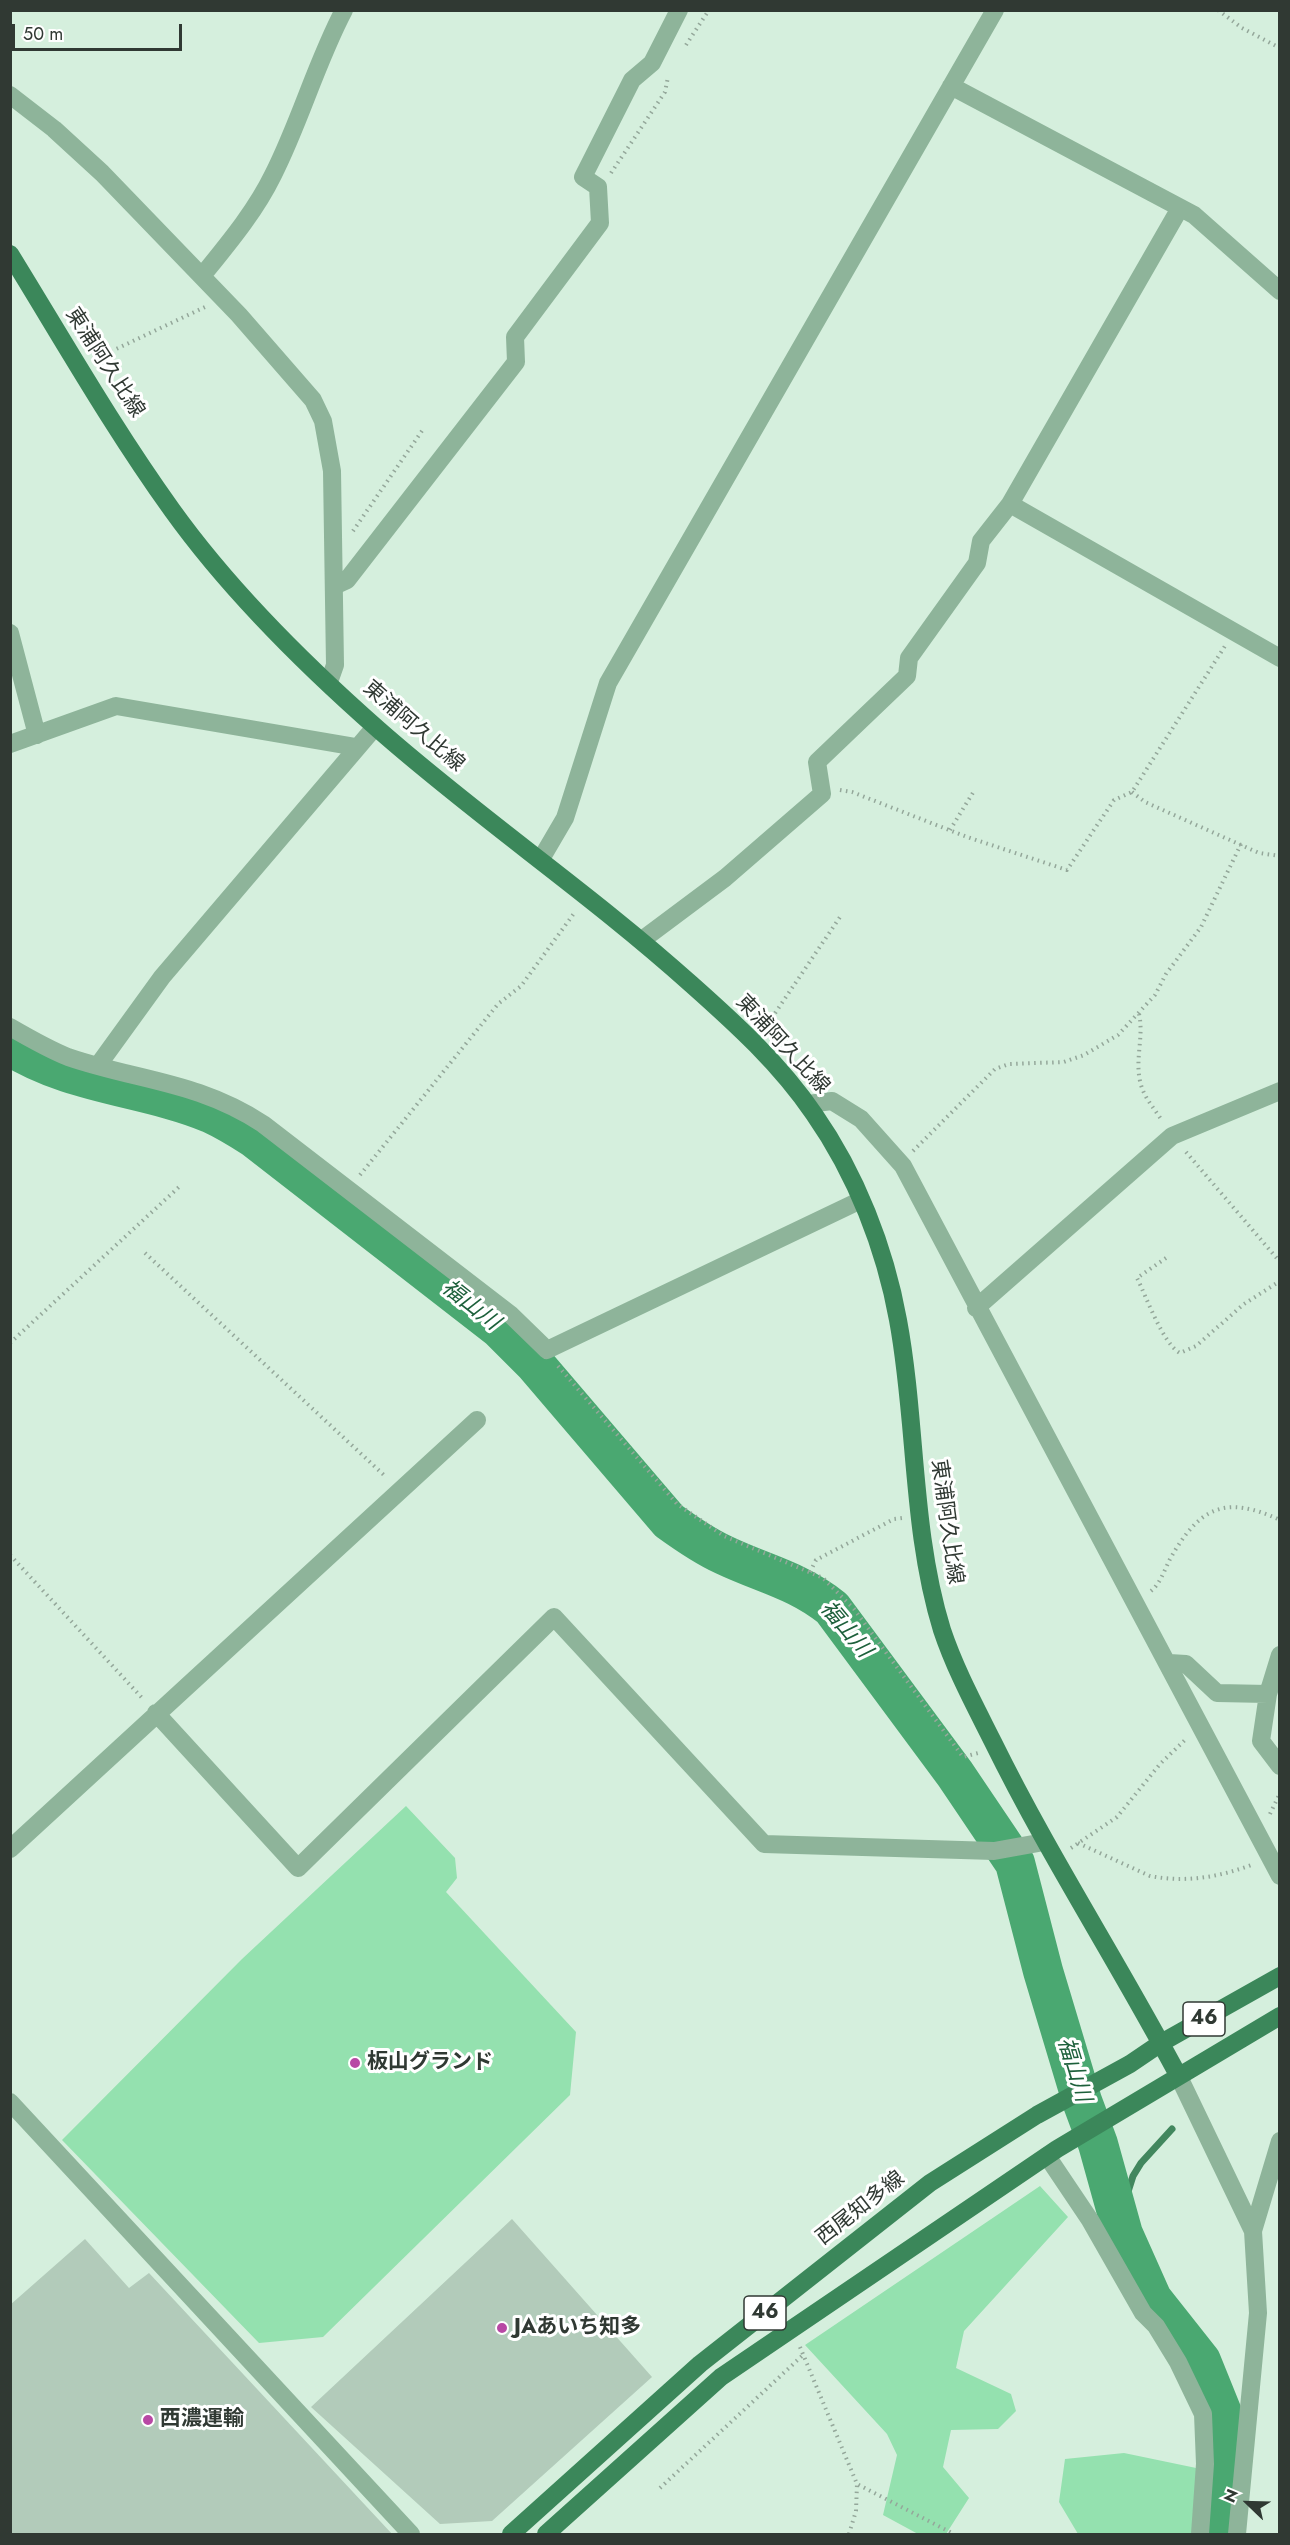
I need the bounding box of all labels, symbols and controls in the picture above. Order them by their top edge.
scale bar [15,12,184,50]
text: 50 m [23,21,63,47]
street label: 東浦阿久比線 [59,303,149,423]
street label: 東浦阿久比線 [357,676,469,778]
street label: 東浦阿久比線 [730,990,834,1100]
water label: 福山川 [436,1275,504,1337]
street label: 東浦阿久比線 [925,1458,967,1586]
water label: 福山川 [814,1596,876,1664]
road number: 46 [1183,2002,1225,2036]
water label: 福山川 [1051,2035,1095,2105]
place label: 板山グランド [367,2050,493,2076]
marker: 板山グランド [348,2056,362,2070]
street label: 西尾知多線 [812,2167,910,2251]
road number: 46 [744,2296,786,2330]
place label: JAあいち知多 [514,2315,641,2341]
marker: JAあいち知多 [495,2321,509,2335]
place label: 西濃運輸 [160,2407,244,2433]
marker: 西濃運輸 [141,2413,155,2427]
north arrow [1218,2473,1278,2533]
text: N [1218,2485,1244,2506]

